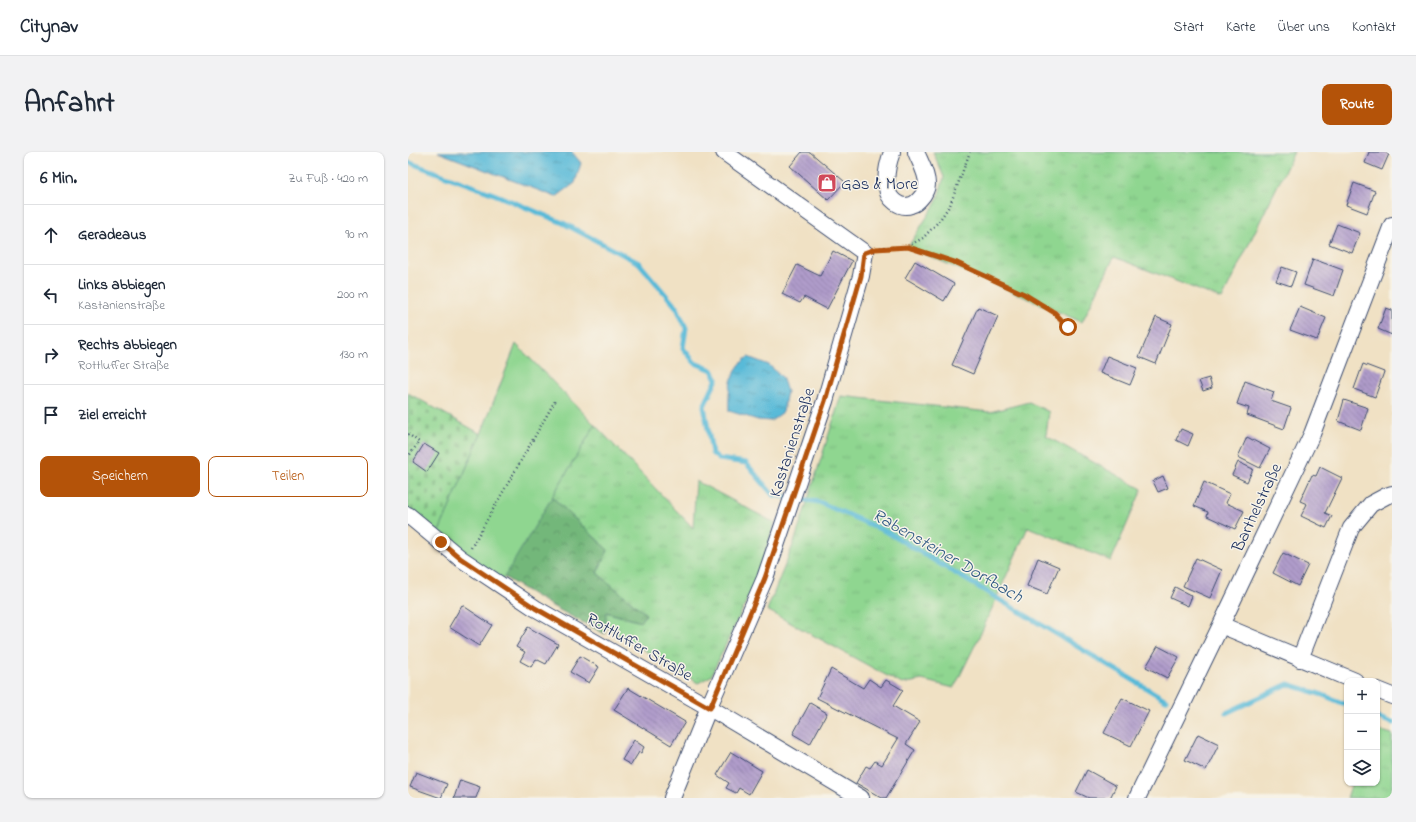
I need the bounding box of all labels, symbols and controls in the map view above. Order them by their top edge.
text: Citynav [20,14,78,41]
text: Start [1174,17,1204,38]
text: Karte [1226,17,1256,38]
text: Über uns [1278,17,1330,38]
text: Kontakt [1352,17,1396,38]
text: Anfahrt [24,84,115,125]
button: Route [1322,84,1392,125]
text: 6 Min. [40,166,77,191]
text: Zu Fuß · 420 m [288,169,368,188]
shop icon: Gas & More [816,172,838,194]
place label: Gas & More [841,172,918,197]
icon: ahead [40,224,62,246]
text: Geradeaus [78,224,146,246]
text: 90 m [345,225,368,244]
text: Links abbiegen [78,274,165,296]
icon: left [40,284,62,306]
text: 200 m [337,285,368,304]
text: Kastanienstraße [78,296,165,315]
route start [1059,318,1077,336]
text: Rechts abbiegen [78,334,177,356]
icon: right [40,344,62,366]
text: 130 m [340,345,368,364]
text: Rottluffer Straße [78,356,169,375]
street label: Kastanienstraße [763,384,822,500]
icon: arrive [40,404,62,426]
text: Ziel erreicht [78,404,146,426]
button: Speichern [40,456,200,497]
button: Teilen [208,456,368,497]
street label: Barthelstraße [1225,459,1289,557]
water label: Rabensteiner Dorfbach [867,503,1028,611]
route end [432,533,450,551]
street label: Rottluffer Straße [581,607,697,688]
map controls [1344,678,1380,786]
button: + [1344,678,1380,714]
button: − [1344,714,1380,750]
button: layers [1344,750,1380,786]

